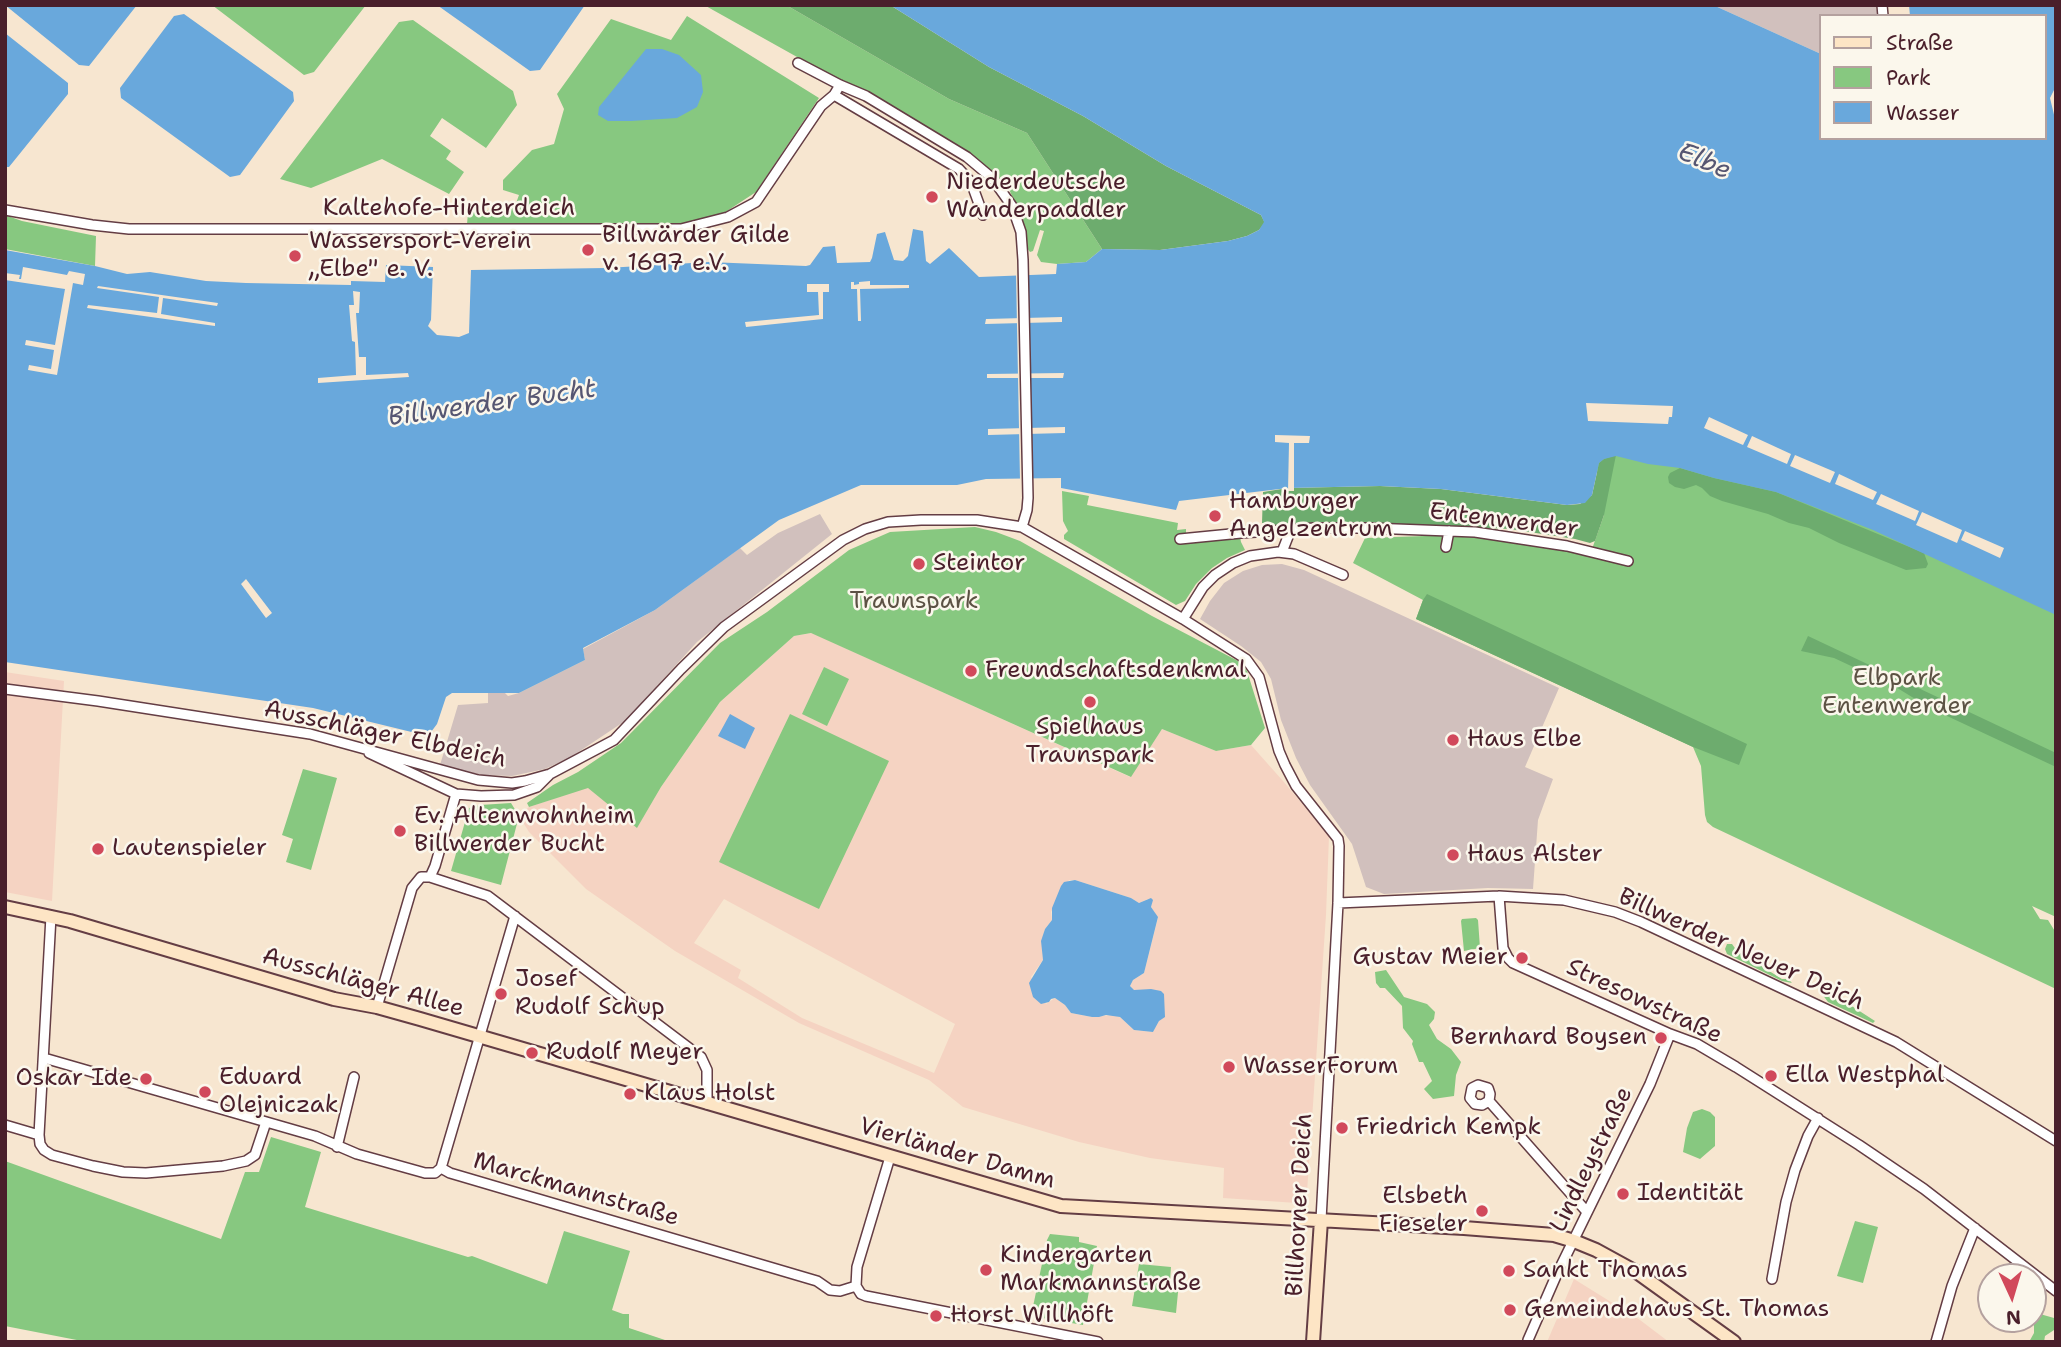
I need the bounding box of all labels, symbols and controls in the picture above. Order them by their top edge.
legend [1820,14,2047,140]
text: Straße [1886,29,1954,57]
text: Park [1886,64,1931,92]
text: Wasser [1886,99,1960,127]
water label: Elbe [1673,137,1735,187]
place label: Niederdeutsche Wanderpaddler [946,169,1126,225]
marker: Niederdeutsche Wanderpaddler [924,189,940,205]
street label: Kaltehofe-Hinterdeich [323,195,575,223]
place label: Billwärder Gilde v. 1697 e.V. [602,222,790,278]
place label: Wassersport-Verein „Elbe" e. V. [309,228,531,284]
marker: Billwärder Gilde v. 1697 e.V. [580,242,596,258]
marker: Wassersport-Verein „Elbe" e. V. [287,248,303,264]
water label: Billwerder Bucht [386,374,598,434]
place label: Hamburger Angelzentrum [1229,488,1393,544]
street label: Entenwerder [1428,498,1580,544]
marker: Hamburger Angelzentrum [1207,508,1223,524]
place label: Steintor [933,550,1025,578]
marker: Steintor [911,556,927,572]
park label: Traunspark [849,588,979,616]
place label: Freundschaftsdenkmal [985,657,1246,685]
marker: Freundschaftsdenkmal [963,663,979,679]
park label: Elbpark Entenwerder [1822,665,1972,721]
marker: Spielhaus Traunspark [1082,694,1098,710]
street label: Ausschläger Elbdeich [261,695,509,775]
place label: Spielhaus Traunspark [1025,714,1155,770]
place label: Haus Elbe [1467,726,1582,754]
marker: Haus Elbe [1445,732,1461,748]
place label: Ev. Altenwohnheim Billwerder Bucht [414,803,634,859]
marker: Ev. Altenwohnheim Billwerder Bucht [392,823,408,839]
place label: Lautenspieler [112,835,267,863]
marker: Lautenspieler [90,841,106,857]
place label: Haus Alster [1467,841,1603,869]
marker: Haus Alster [1445,847,1461,863]
street label: Billwerder Neuer Deich [1614,883,1868,1017]
street label: Ausschläger Allee [259,942,467,1024]
place label: Gustav Meier [1353,944,1508,972]
marker: Gustav Meier [1514,950,1530,966]
street label: Stresowstraße [1562,953,1726,1051]
place label: Josef Rudolf Schup [515,966,665,1022]
marker: Josef Rudolf Schup [493,986,509,1002]
place label: Bernhard Boysen [1450,1024,1647,1052]
marker: Bernhard Boysen [1653,1030,1669,1046]
place label: Rudolf Meyer [546,1039,704,1067]
marker: Rudolf Meyer [524,1045,540,1061]
place label: WasserForum [1243,1053,1398,1081]
marker: WasserForum [1221,1059,1237,1075]
place label: Ella Westphal [1785,1062,1944,1090]
place label: Eduard Olejniczak [219,1064,338,1120]
place label: Oskar Ide [15,1065,132,1093]
marker: Ella Westphal [1763,1068,1779,1084]
marker: Oskar Ide [138,1071,154,1087]
place label: Klaus Holst [644,1080,775,1108]
street label: Lindleystraße [1544,1083,1640,1237]
marker: Eduard Olejniczak [197,1084,213,1100]
marker: Klaus Holst [622,1086,638,1102]
street label: Vierländer Damm [856,1112,1058,1196]
street label: Billhorner Deich [1281,1112,1319,1298]
place label: Friedrich Kempk [1356,1114,1541,1142]
marker: Friedrich Kempk [1334,1120,1350,1136]
street label: Marckmannstraße [470,1147,682,1233]
place label: Identität [1637,1180,1744,1208]
place label: Elsbeth Fieseler [1379,1183,1468,1239]
marker: Identität [1615,1186,1631,1202]
marker: Elsbeth Fieseler [1474,1203,1490,1219]
place label: Kindergarten Markmannstraße [1000,1242,1202,1298]
place label: Sankt Thomas [1523,1257,1688,1285]
marker: Kindergarten Markmannstraße [978,1262,994,1278]
marker: Sankt Thomas [1501,1263,1517,1279]
north arrow [1977,1263,2047,1333]
place label: Gemeindehaus St. Thomas [1524,1296,1829,1324]
place label: Horst Willhöft [950,1302,1114,1330]
marker: Gemeindehaus St. Thomas [1502,1302,1518,1318]
text: N [2005,1304,2022,1330]
marker: Horst Willhöft [928,1308,944,1324]

